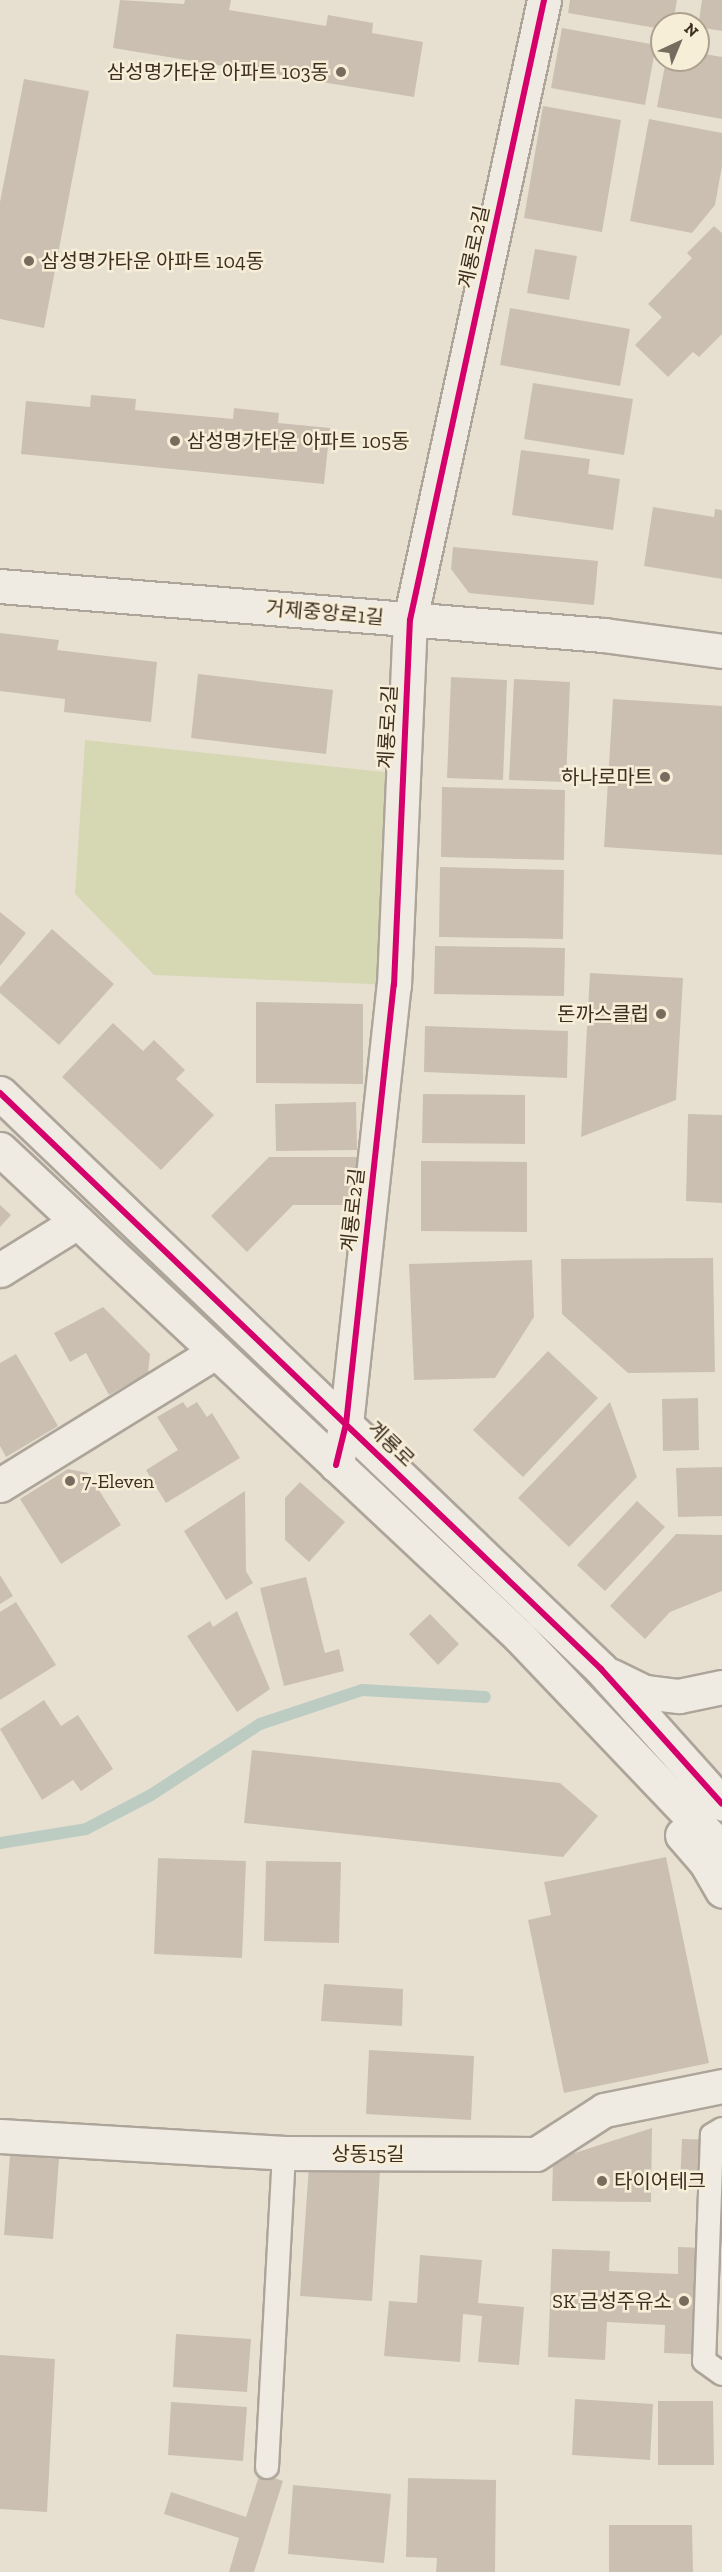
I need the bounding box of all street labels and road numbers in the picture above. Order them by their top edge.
street label: 계룡로2길 [454,203,494,291]
street label: 거제중앙로1길 [265,596,385,630]
street label: 계룡로2길 [374,684,402,770]
street label: 계룡로2길 [337,1167,369,1253]
street label: 계룡로 [363,1416,419,1472]
street label: 상동15길 [331,2142,405,2166]

